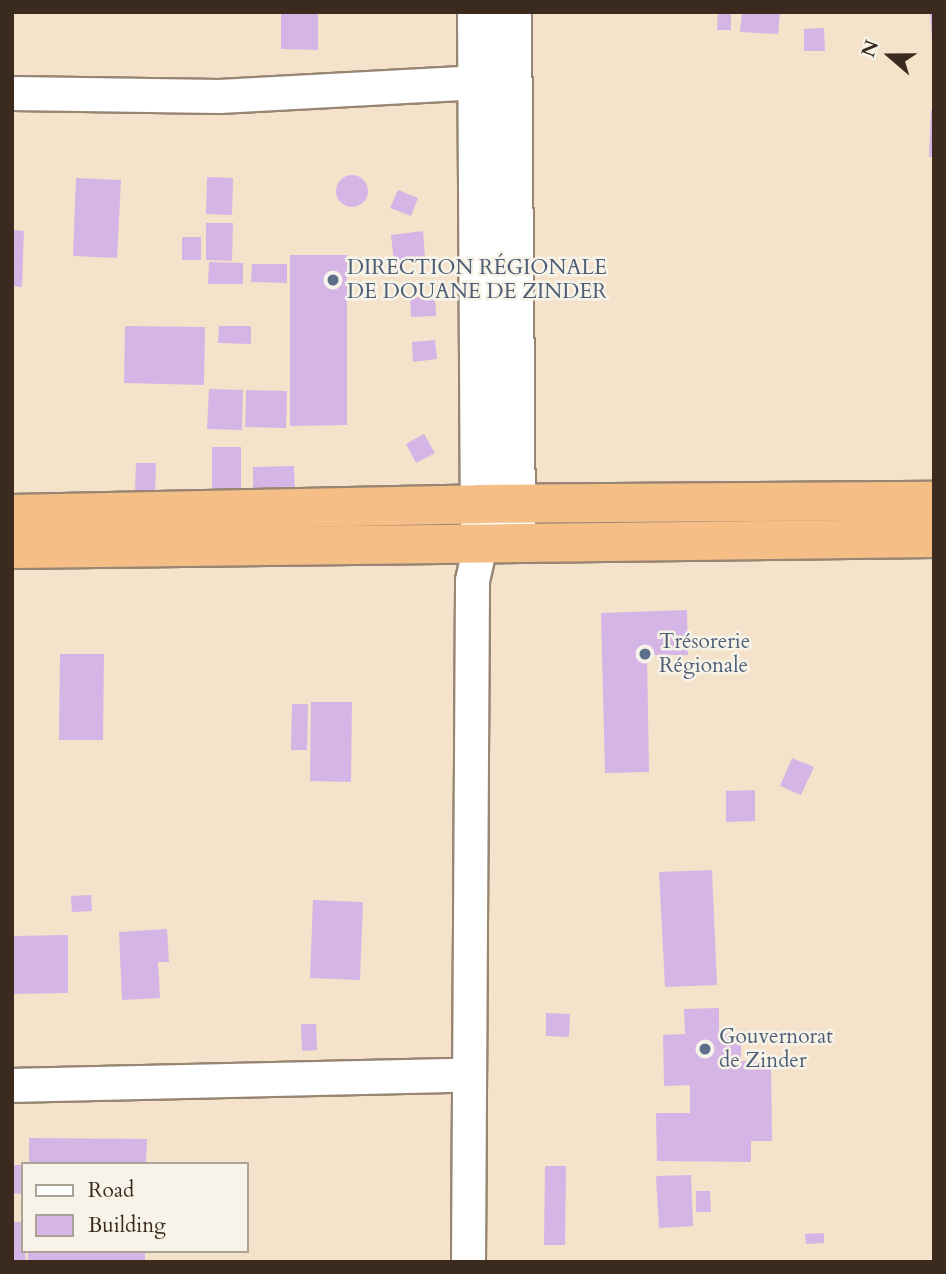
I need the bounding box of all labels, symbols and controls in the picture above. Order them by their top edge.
north arrow [855,21,925,91]
text: N [855,37,885,61]
place label: DIRECTION RÉGIONALE DE DOUANE DE ZINDER [347,255,607,305]
marker: DIRECTION RÉGIONALE DE DOUANE DE ZINDER [325,272,341,288]
place label: Trésorerie Régionale [659,629,750,679]
marker: Trésorerie Régionale [637,646,653,662]
place label: Gouvernorat de Zinder [719,1024,833,1074]
marker: Gouvernorat de Zinder [697,1041,713,1057]
legend [21,1162,248,1253]
text: Road [88,1176,134,1205]
text: Building [88,1211,166,1240]

